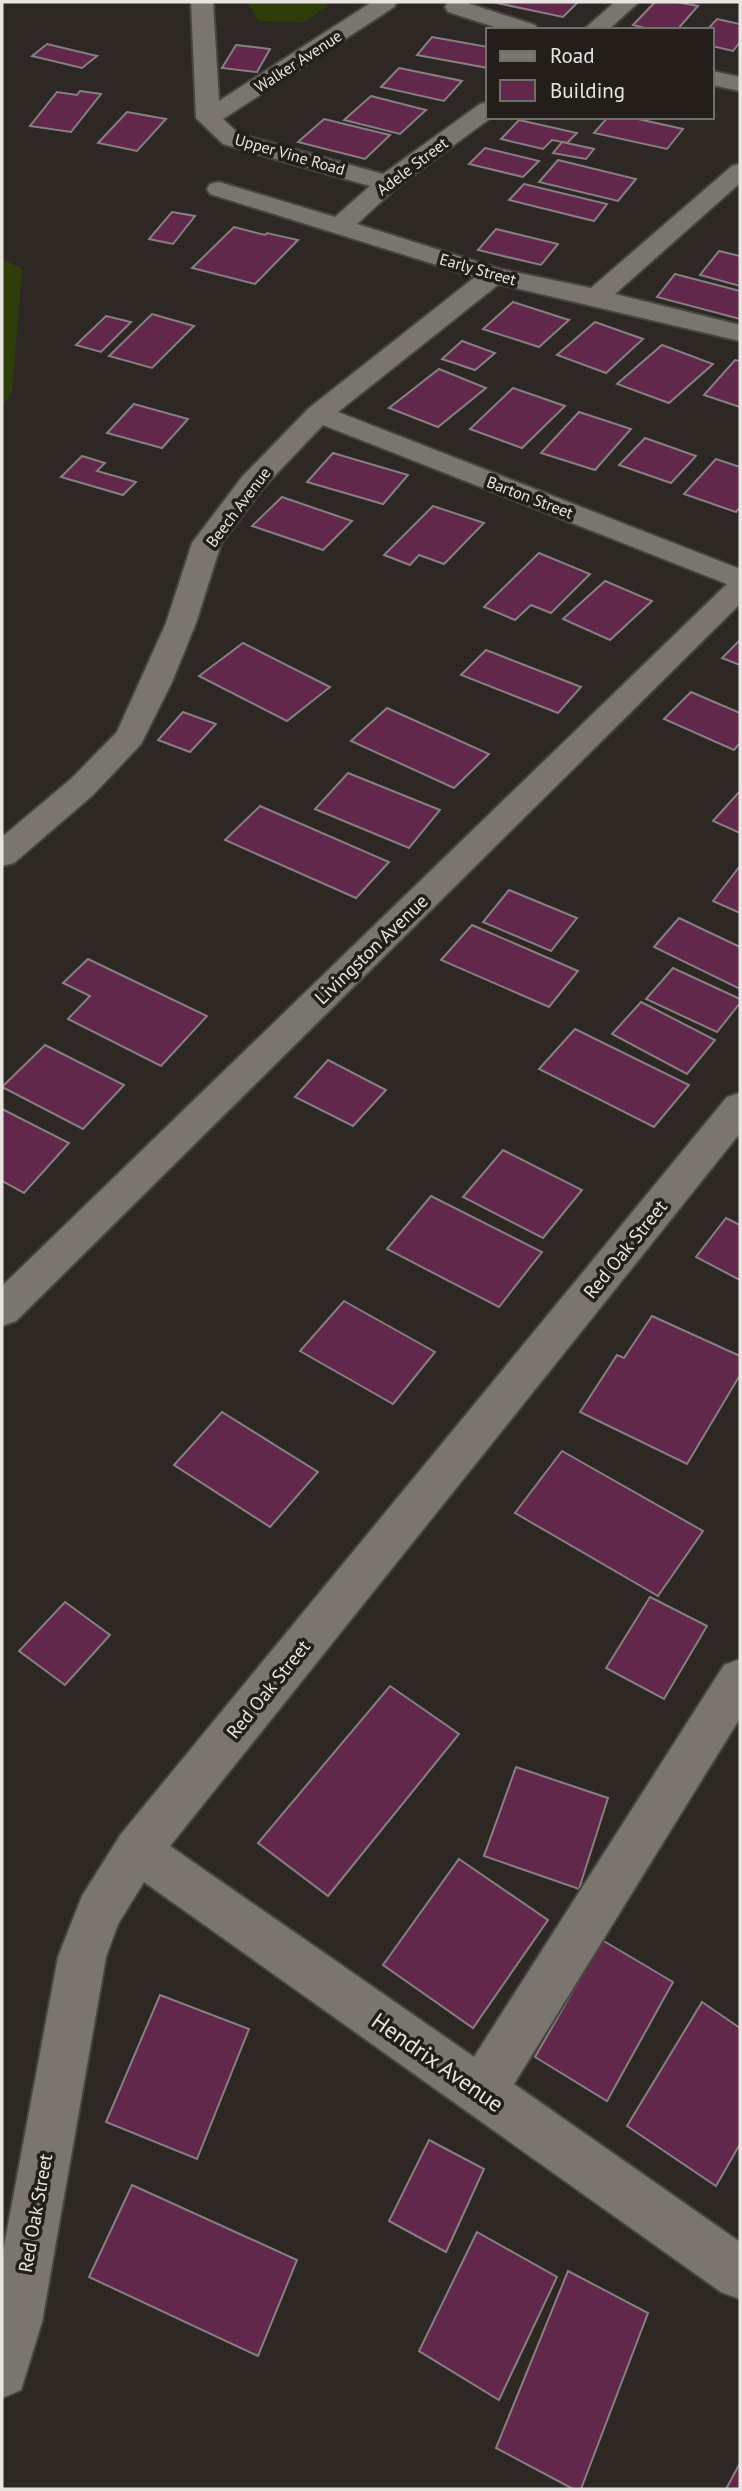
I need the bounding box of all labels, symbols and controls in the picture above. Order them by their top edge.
street label: Walker Avenue [251,25,345,97]
legend [486,28,714,119]
text: Road [550,42,594,69]
text: Building [550,77,625,104]
street label: Upper Vine Road [233,129,347,179]
street label: Adele Street [372,132,452,199]
street label: Early Street [437,249,519,290]
street label: Beech Avenue [201,463,275,551]
street label: Barton Street [484,471,577,523]
street label: Livingston Avenue [309,889,433,1009]
street label: Red Oak Street [578,1194,672,1303]
street label: Red Oak Street [221,1634,315,1743]
street label: Hendrix Avenue [366,2006,510,2118]
street label: Red Oak Street [13,2151,57,2274]

